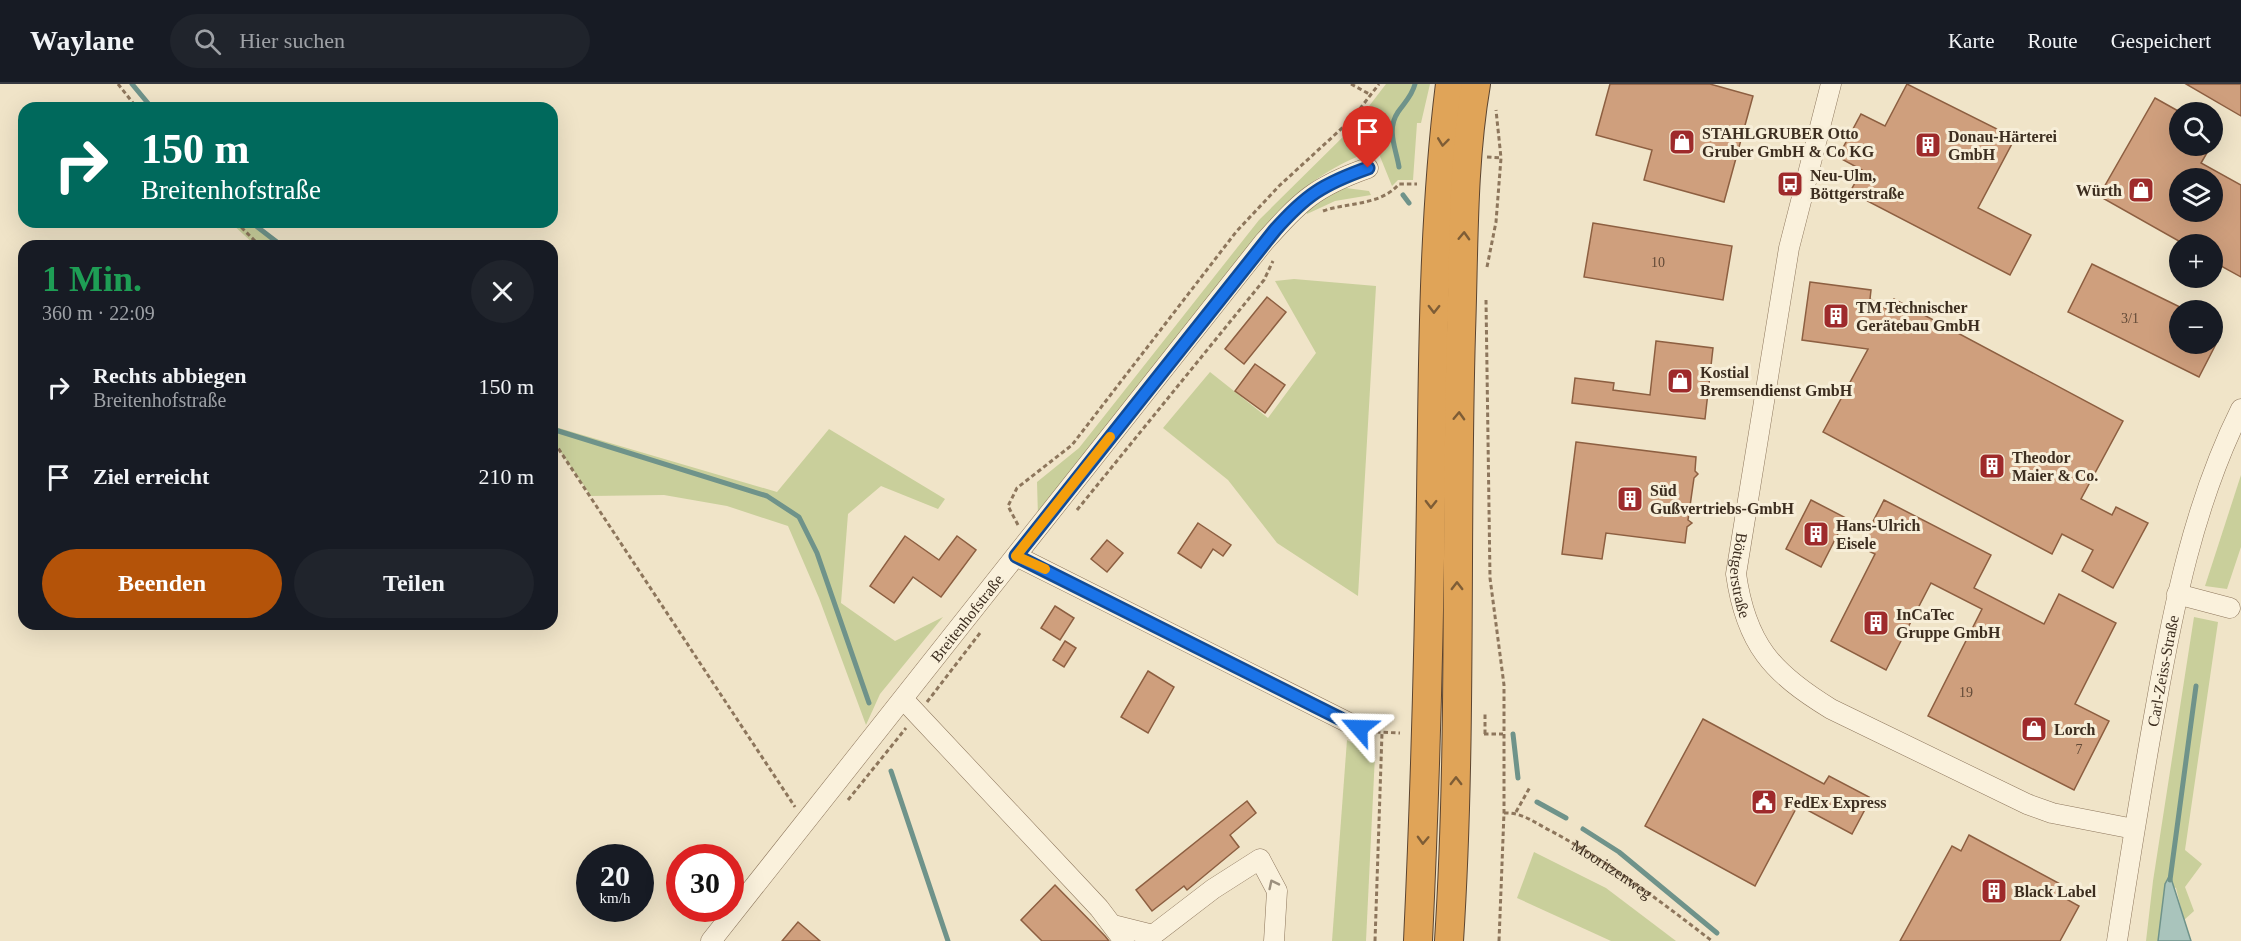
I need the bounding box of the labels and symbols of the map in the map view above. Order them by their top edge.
pin [1342,106,1393,168]
place label: STAHLGRUBER Otto Gruber GmbH & Co KG [1702,125,1875,160]
shop icon: STAHLGRUBER Otto Gruber GmbH & Co KG [1667,127,1697,157]
place label: Donau-Härterei GmbH [1948,128,2058,163]
building icon: Donau-Härterei GmbH [1913,130,1943,160]
one-way arrow [1437,137,1450,147]
place label: Neu-Ulm, Böttgerstraße [1810,167,1904,203]
bus stop icon: Neu-Ulm, Böttgerstraße [1775,169,1805,199]
shop icon: Würth [2126,175,2156,205]
place label: Würth [2076,182,2122,199]
one-way arrow [1458,232,1471,241]
house number: 10 [1651,255,1665,270]
place label: TM Technischer Gerätebau GmbH [1856,299,1981,334]
building icon: TM Technischer Gerätebau GmbH [1821,301,1851,331]
one-way arrow [1428,305,1440,314]
house number: 3/1 [2121,311,2139,326]
place label: Kostial Bremsendienst GmbH [1700,364,1853,399]
shop icon: Kostial Bremsendienst GmbH [1665,366,1695,396]
one-way arrow [1453,412,1465,421]
place label: Theodor Maier & Co. [2012,449,2098,484]
building icon: Theodor Maier & Co. [1977,451,2007,481]
place label: Süd Gußvertriebs-GmbH [1650,482,1795,517]
building icon: Süd Gußvertriebs-GmbH [1615,484,1645,514]
one-way arrow [1425,500,1437,509]
place label: Hans-Ulrich Eisele [1836,517,1921,552]
building icon: Hans-Ulrich Eisele [1801,519,1831,549]
street label: Böttgerstraße [1727,531,1754,620]
street label: Breitenhofstraße [927,571,1007,665]
one-way arrow [1451,581,1463,590]
place label: InCaTec Gruppe GmbH [1896,606,2001,642]
building icon: InCaTec Gruppe GmbH [1861,608,1891,638]
street label: Carl-Zeiss-Straße [2144,614,2182,728]
house number: 19 [1959,685,1973,700]
position arrow [1327,696,1391,760]
shop icon: Lorch [2019,714,2049,744]
place label: Lorch [2054,721,2096,738]
house number: 7 [2076,742,2083,757]
one-way arrow [1450,776,1462,785]
public building icon: FedEx Express [1749,787,1779,817]
place label: FedEx Express [1784,794,1886,812]
one-way arrow [1416,836,1429,845]
street label: Mooritzenweg [1569,836,1656,903]
speed limit sign: 30 [666,844,744,922]
building icon: Black Label [1979,876,2009,906]
one-way arrow [1268,879,1280,890]
place label: Black Label [2014,883,2097,900]

